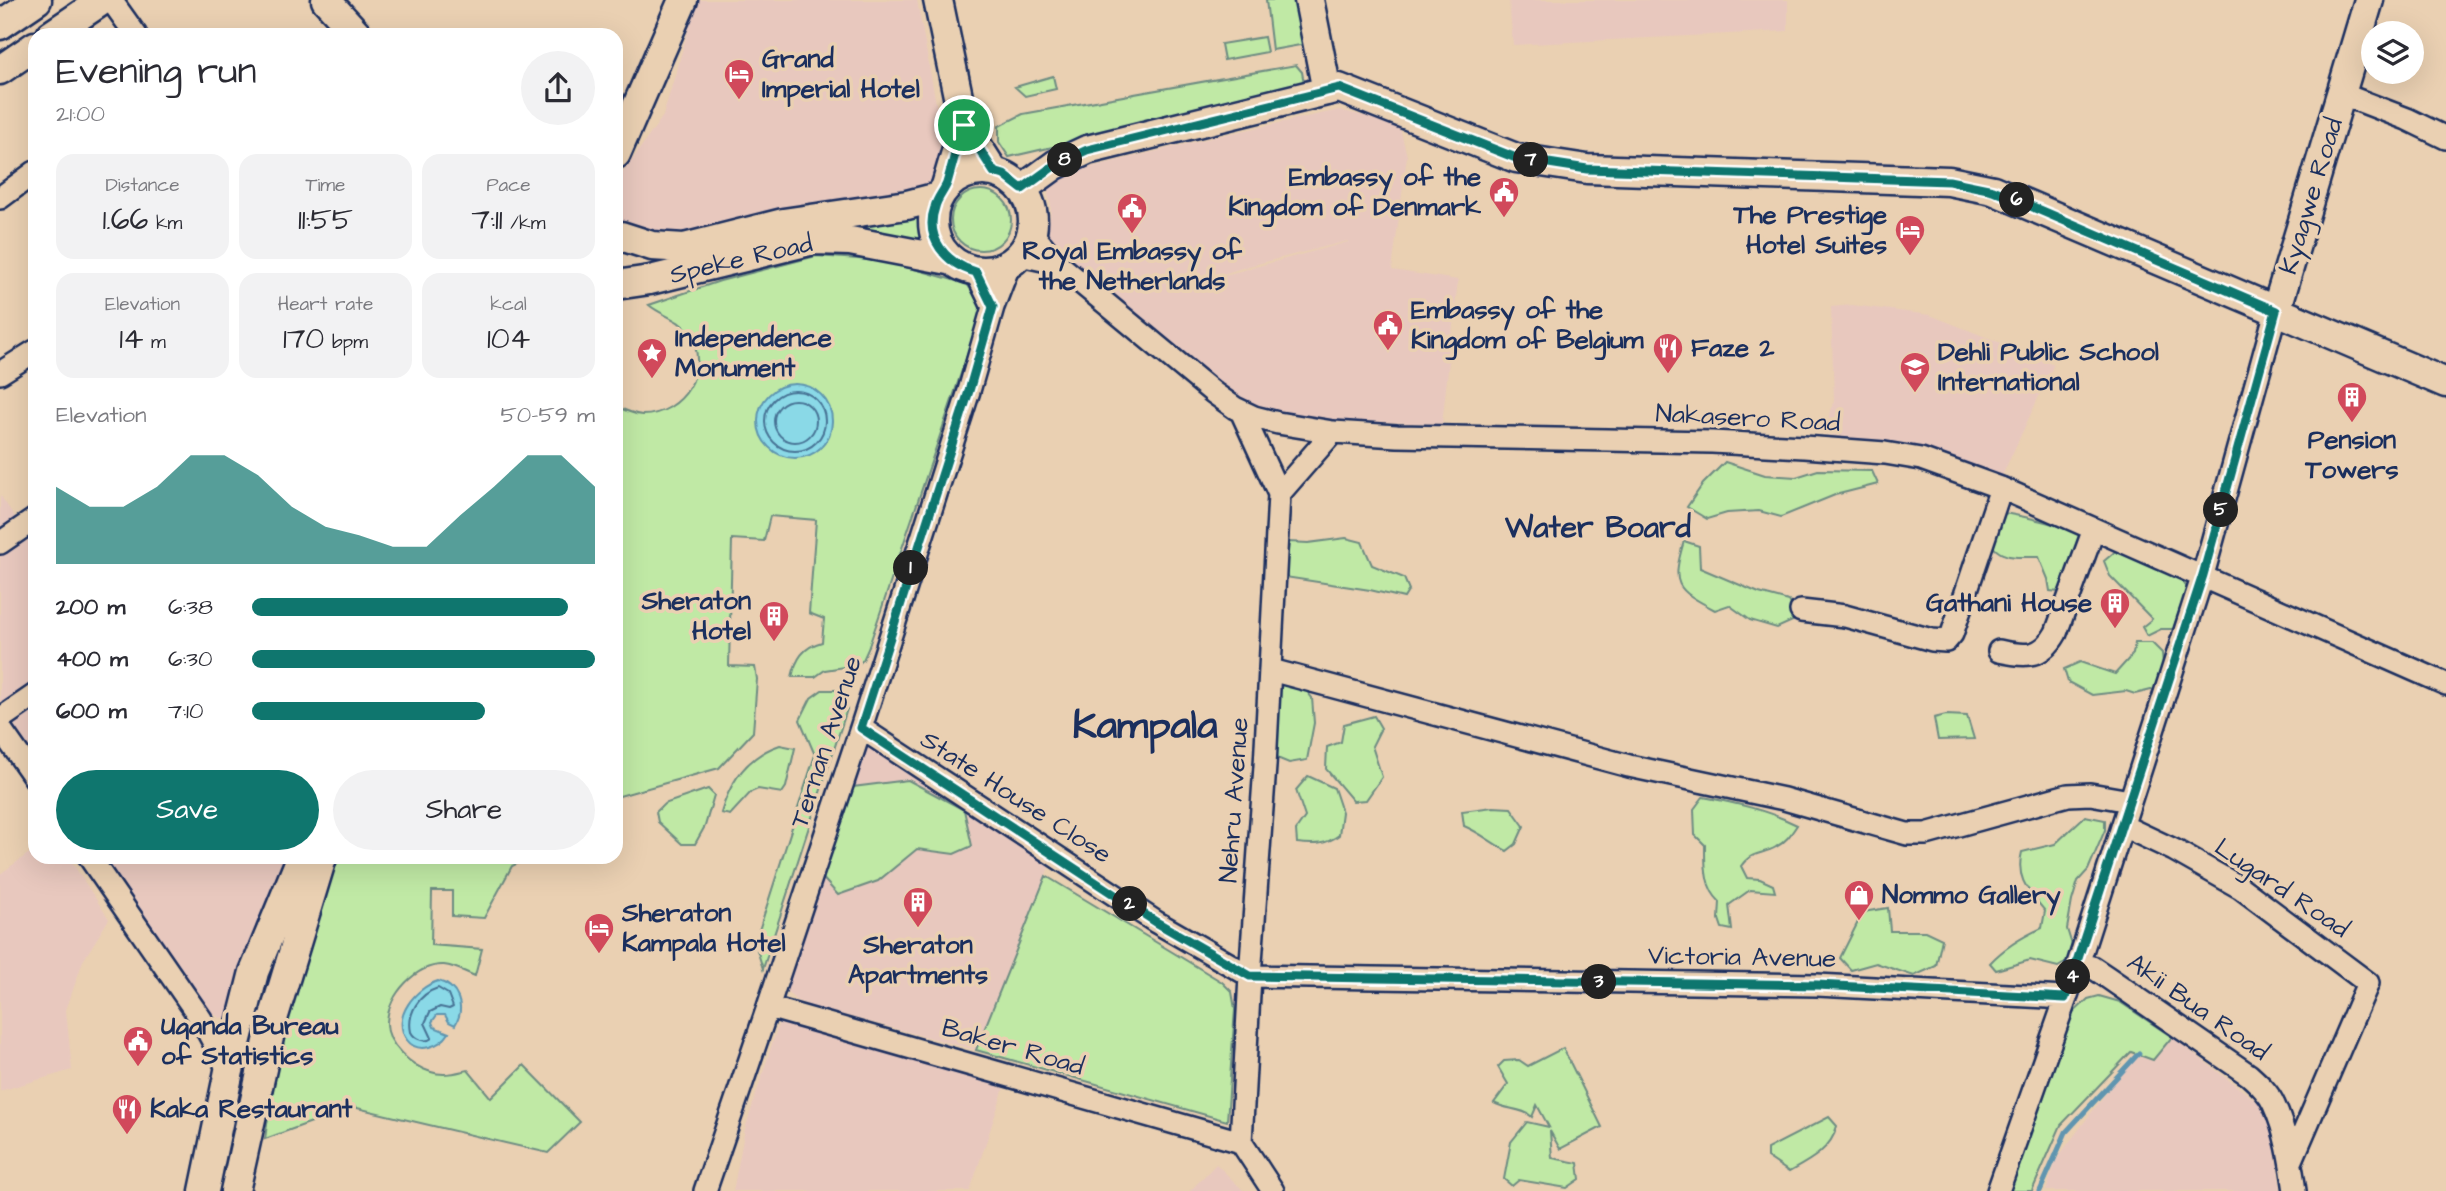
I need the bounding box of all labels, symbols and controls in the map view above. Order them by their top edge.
map controls [2361,21,2424,84]
button: layers [2361,21,2424,84]
place label: Grand Imperial Hotel [762,41,920,107]
text: Evening run [56,46,257,98]
button: share [521,51,595,125]
hotel icon: Grand Imperial Hotel [722,57,756,101]
pin [934,95,994,155]
text: 21:00 [56,98,105,130]
icon: arrive [945,106,983,144]
street label: Kyagwe Road [2270,113,2354,279]
pin: 8 [1048,142,1082,178]
pin: 7 [1514,142,1548,178]
text: 8 [1058,146,1071,173]
text: 7 [1525,146,1536,173]
place label: Embassy of the Kingdom of Denmark [1228,159,1482,228]
text: Distance [106,172,179,199]
text: Time [306,172,345,199]
text: Pace [486,172,531,199]
public building icon: Embassy of the Kingdom of Denmark [1487,175,1521,219]
pin: 6 [2000,182,2035,218]
text: 6 [2011,186,2022,213]
public building icon: Royal Embassy of the Netherlands [1115,191,1149,235]
place label: The Prestige Hotel Suites [1732,197,1887,263]
text: 1.66 [103,199,148,241]
text: 11:55 [298,199,353,241]
text: 7:11 [472,199,503,241]
text: km [148,210,182,237]
text: /km [503,210,545,237]
hotel icon: The Prestige Hotel Suites [1893,213,1927,257]
street label: Speke Road [666,225,816,293]
place label: Royal Embassy of the Netherlands [1022,233,1242,299]
text: Elevation [105,291,180,318]
text: Heart rate [278,291,373,318]
text: kcal [490,291,527,318]
place label: Embassy of the Kingdom of Belgium [1411,292,1644,361]
public building icon: Embassy of the Kingdom of Belgium [1371,308,1405,352]
text: 14 [119,318,143,360]
text: 170 [283,318,324,360]
text: 104 [487,318,530,360]
place label: Independence Monument [675,320,832,386]
text: m [143,329,166,356]
text: bpm [324,329,368,356]
place label: Faze 2 [1691,330,1775,366]
restaurant icon: Faze 2 [1651,331,1685,375]
place label: Dehli Public School International [1938,334,2159,400]
place icon: Independence Monument [635,336,669,380]
school or university icon: Dehli Public School International [1898,350,1932,394]
building icon: Pension Towers [2335,380,2369,424]
street label: Nakasero Road [1655,395,1841,441]
text: Elevation [56,399,147,431]
text: 50–59 m [501,399,595,431]
place label: Pension Towers [2304,422,2399,488]
pin: 5 [2204,492,2238,528]
text: 5 [2214,496,2227,523]
district label: Water Board [1504,507,1692,549]
pin: 1 [894,550,928,586]
text: 1 [909,554,912,581]
place label: Sheraton Hotel [641,583,751,649]
place label: Gathani House [1926,585,2092,621]
building icon: Gathani House [2098,586,2132,630]
text: 200 m [56,591,125,623]
text: 6:38 [168,591,213,623]
building icon: Sheraton Hotel [757,599,791,643]
text: 400 m [56,643,128,675]
text: 6:30 [168,643,212,675]
street label: Ternan Avenue [781,651,871,833]
text: 600 m [56,695,127,727]
text: 7:10 [168,695,203,727]
district label: Kampala [1073,699,1218,754]
street label: Nehru Avenue [1210,716,1258,884]
street label: State House Close [914,722,1118,872]
button: Save [56,770,319,850]
button: Share [333,770,595,850]
street label: Lugard Road [2206,830,2357,948]
place label: Nommo Gallery [1882,877,2061,916]
shop icon: Nommo Gallery [1842,878,1876,922]
building icon: Sheraton Apartments [901,885,935,929]
pin: 2 [1112,886,1148,922]
text: 2 [1124,890,1135,917]
place label: Sheraton Kampala Hotel [621,895,786,961]
hotel icon: Sheraton Kampala Hotel [582,911,616,955]
place label: Sheraton Apartments [848,927,988,993]
street label: Victoria Avenue [1648,937,1836,977]
street label: Akii Bua Road [2120,945,2276,1069]
pin: 4 [2056,960,2090,995]
text: 4 [2066,963,2079,990]
pin: 3 [1582,964,1616,1000]
text: 3 [1594,968,1603,995]
place label: Uganda Bureau of Statistics [161,1008,339,1074]
street label: Baker Road [938,1010,1088,1084]
public building icon: Uganda Bureau of Statistics [121,1024,155,1068]
place label: Kaka Restaurant [150,1091,353,1127]
restaurant icon: Kaka Restaurant [110,1092,144,1136]

